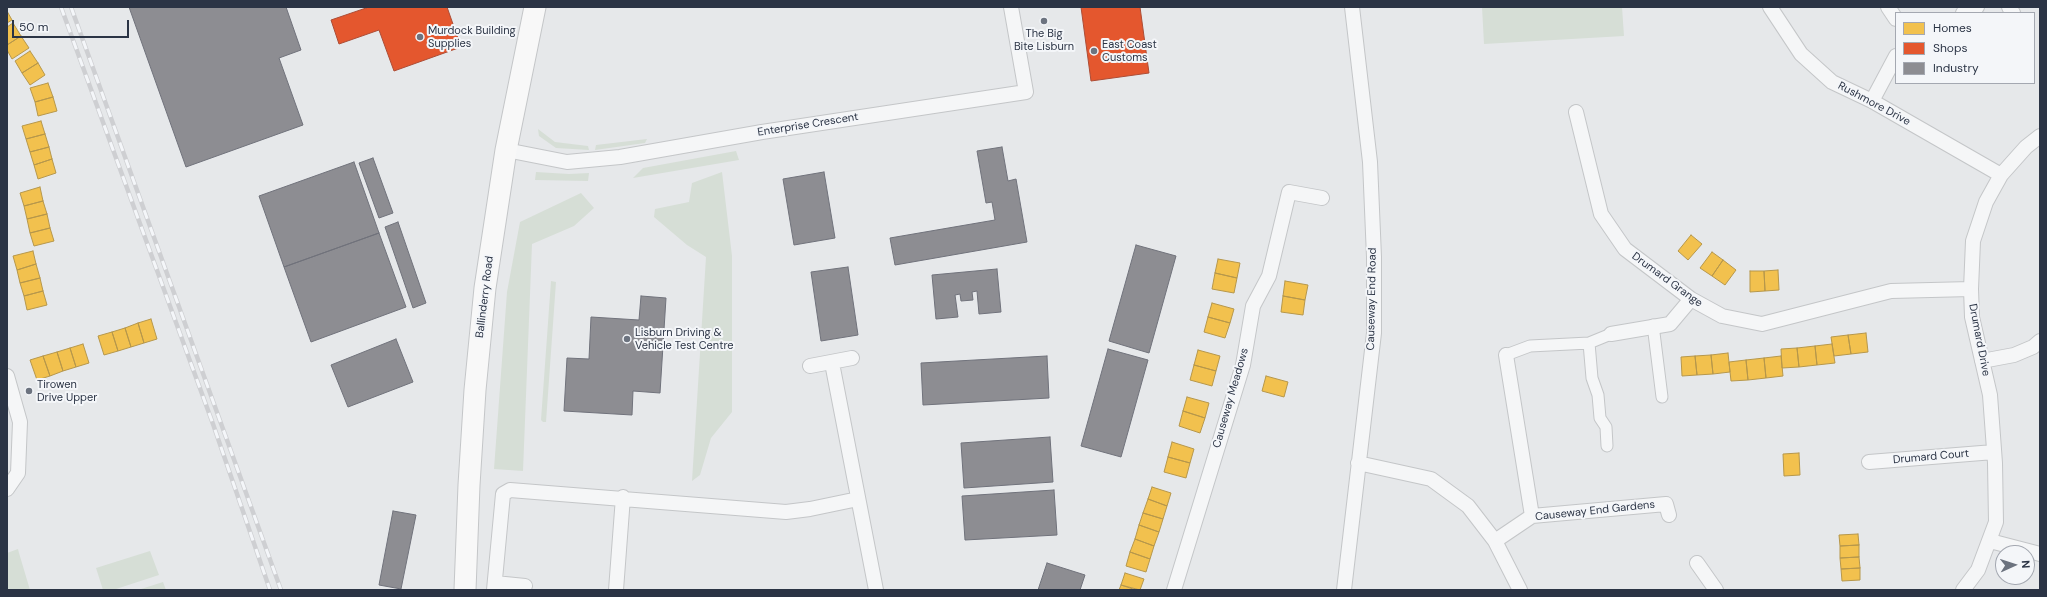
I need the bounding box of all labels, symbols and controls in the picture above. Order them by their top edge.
scale bar [14,12,131,38]
legend [1895,12,2035,84]
marker: The Big Bite Lisburn [1039,16,1049,26]
text: 50 m [19,19,48,35]
text: Homes [1933,20,1972,36]
place label: Murdock Building Supplies [428,24,516,50]
place label: The Big Bite Lisburn [1014,27,1074,53]
marker: Murdock Building Supplies [415,32,425,42]
place label: East Coast Customs [1102,38,1157,64]
text: Shops [1933,40,1968,56]
marker: East Coast Customs [1089,46,1099,56]
text: Industry [1933,60,1979,76]
street label: Rushmore Drive [1836,79,1912,129]
street label: Enterprise Crescent [757,111,859,139]
street label: Causeway End Road [1365,248,1379,350]
street label: Drumard Grange [1629,250,1705,310]
street label: Ballinderry Road [473,255,497,339]
street label: Drumard Drive [1966,303,1992,377]
place label: Lisburn Driving & Vehicle Test Centre [635,326,734,352]
marker: Lisburn Driving & Vehicle Test Centre [622,334,632,344]
street label: Causeway Meadows [1210,346,1252,450]
place label: Tirowen Drive Upper [37,378,97,404]
marker: Tirowen Drive Upper [24,386,34,396]
street label: Drumard Court [1892,447,1970,467]
street label: Causeway End Gardens [1534,498,1656,524]
north arrow [1995,545,2035,585]
text: N [2019,560,2033,569]

